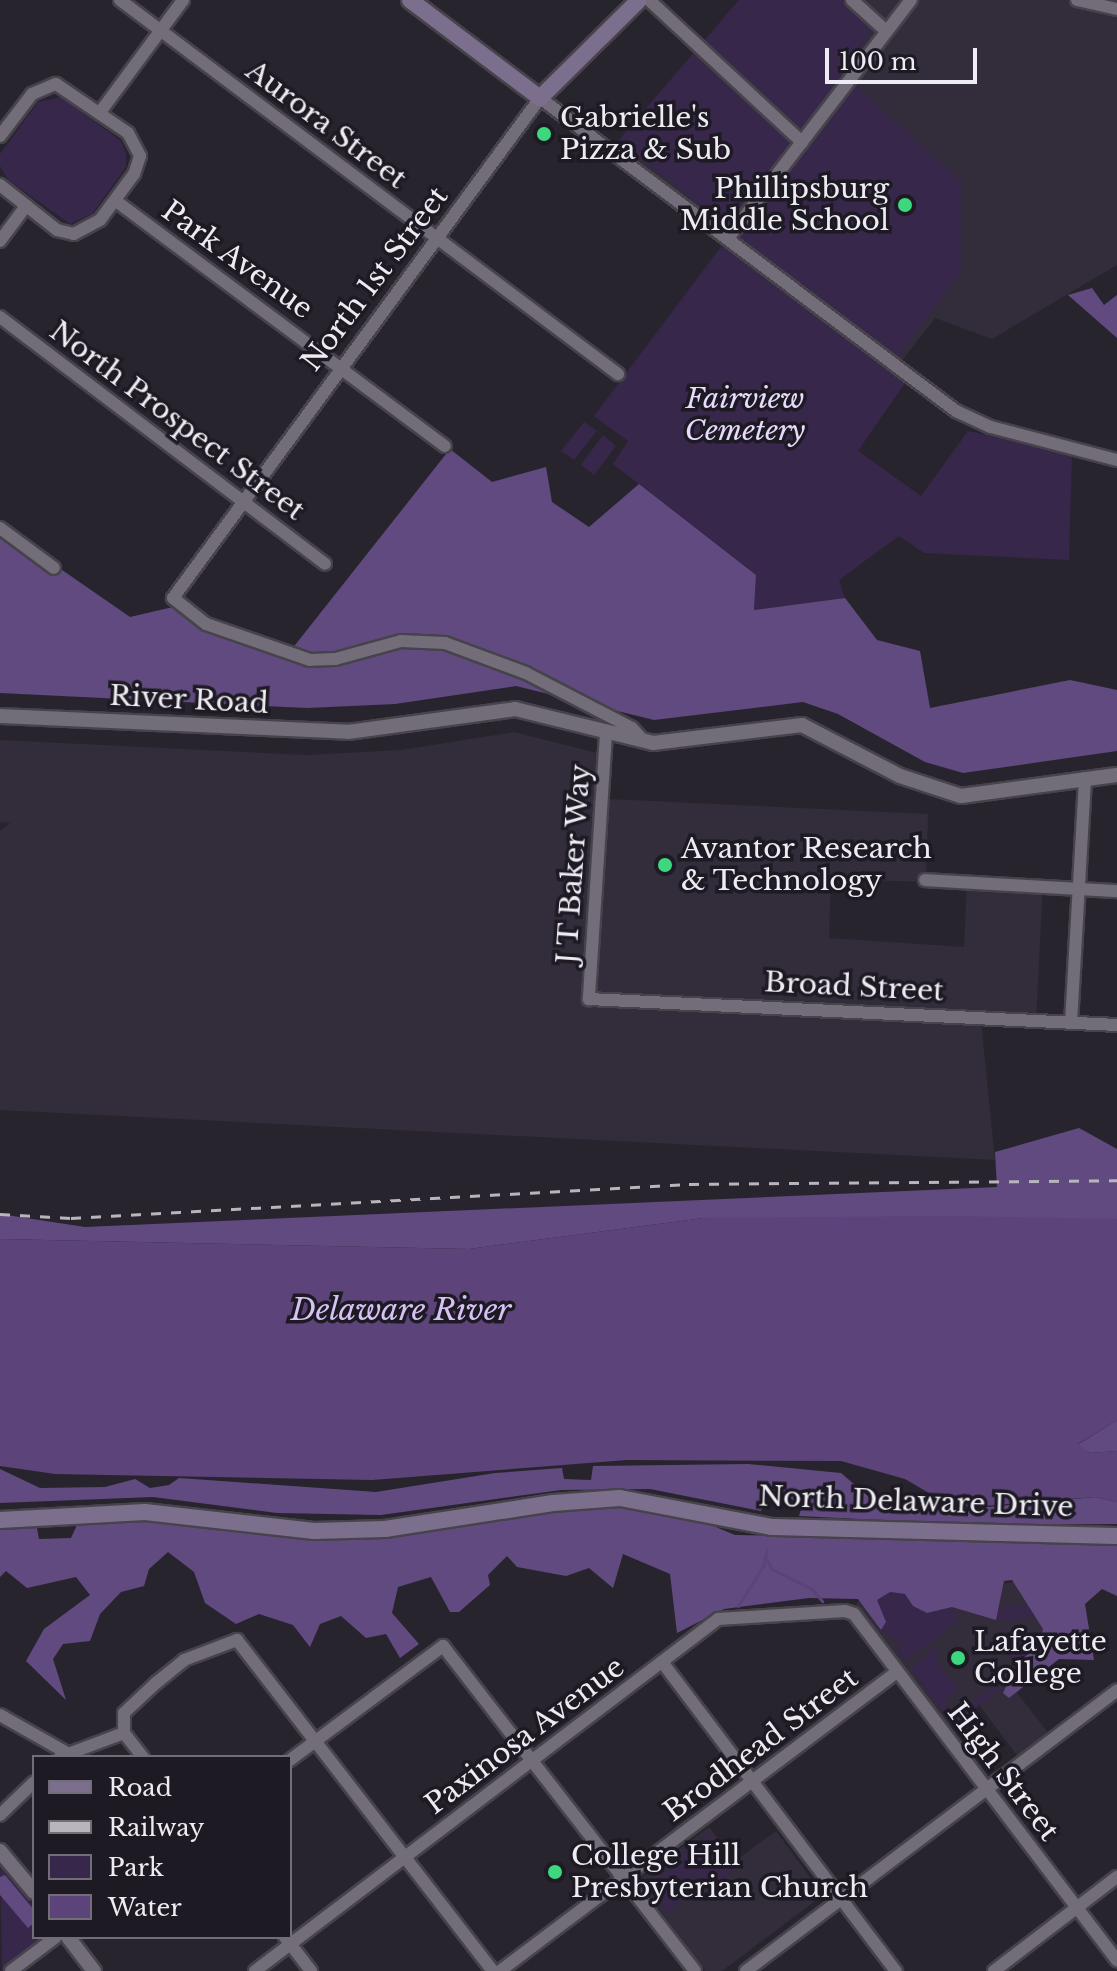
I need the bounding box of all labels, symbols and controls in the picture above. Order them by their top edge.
scale bar [829,32,981,82]
text: 100 m [839,47,917,76]
street label: Aurora Street [239,54,413,196]
place label: Gabrielle's Pizza & Sub [560,101,731,167]
marker: Gabrielle's Pizza & Sub [535,125,553,143]
place label: Phillipsburg Middle School [680,172,889,238]
street label: North 1st Street [295,180,455,378]
street label: Park Avenue [154,194,320,326]
marker: Phillipsburg Middle School [896,196,914,214]
street label: North Prospect Street [43,314,311,528]
park label: Fairview Cemetery [685,382,805,448]
street label: River Road [108,679,270,721]
street label: J T Baker Way [550,761,598,967]
place label: Avantor Research & Technology [681,832,932,898]
marker: Avantor Research & Technology [656,856,674,874]
street label: Broad Street [763,966,945,1008]
water label: Delaware River [291,1292,511,1328]
street label: North Delaware Drive [758,1480,1074,1524]
place label: Lafayette College [974,1625,1107,1691]
marker: Lafayette College [949,1649,967,1667]
street label: Paxinosa Avenue [418,1650,632,1822]
street label: Brodhead Street [658,1661,864,1829]
street label: High Street [940,1697,1066,1847]
legend [32,1755,292,1939]
text: Road [108,1773,172,1802]
text: Railway [108,1813,204,1842]
place label: College Hill Presbyterian Church [571,1839,868,1905]
text: Park [108,1853,164,1882]
marker: College Hill Presbyterian Church [546,1863,564,1881]
text: Water [108,1893,182,1922]

